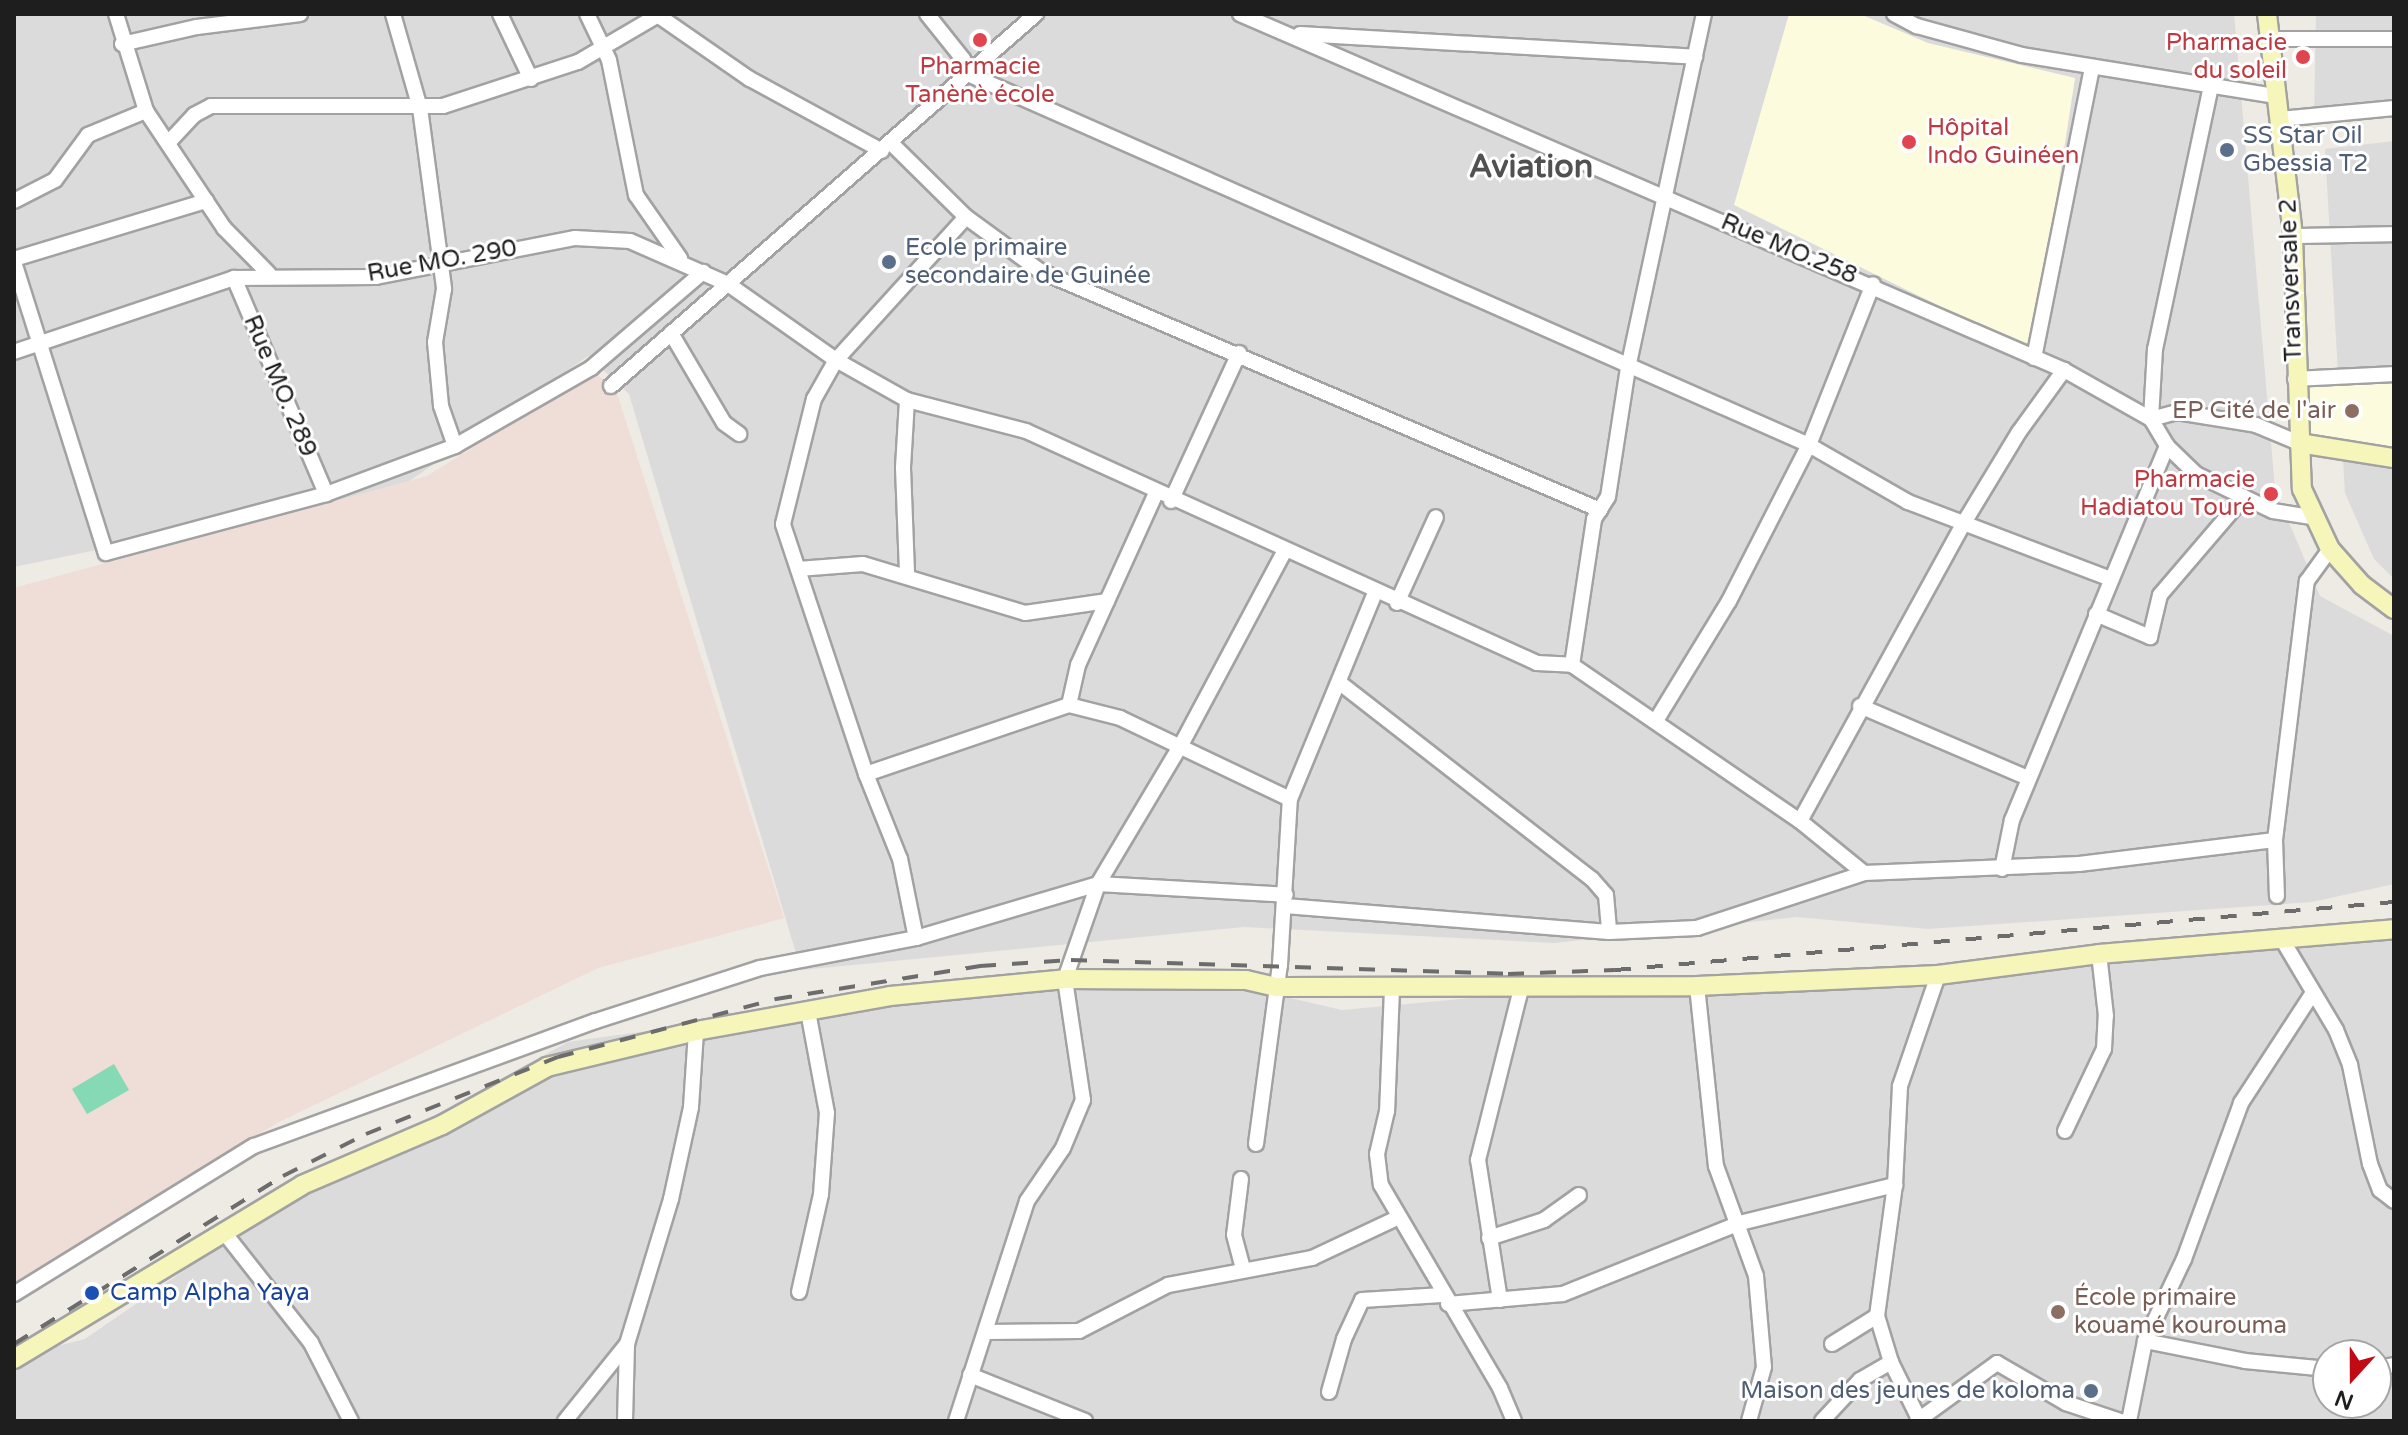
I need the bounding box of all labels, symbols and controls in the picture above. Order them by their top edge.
place label: Pharmacie du soleil [2166,29,2287,85]
marker: Pharmacie Tanènè école [971,31,989,49]
marker: Pharmacie du soleil [2294,48,2312,66]
place label: Pharmacie Tanènè école [905,53,1055,109]
place label: Hôpital Indo Guinéen [1927,114,2079,170]
place label: SS Star Oil Gbessia T2 [2243,122,2368,178]
marker: Hôpital Indo Guinéen [1898,131,1920,153]
marker: SS Star Oil Gbessia T2 [2218,141,2236,159]
district label: Aviation [1469,148,1593,186]
street label: Transversale 2 [2274,198,2308,362]
street label: Rue MO.258 [1717,207,1861,291]
street label: Rue MO. 290 [365,234,519,288]
place label: Ecole primaire secondaire de Guinée [905,234,1151,290]
marker: Ecole primaire secondaire de Guinée [880,253,898,271]
street label: Rue MO. 289 [237,311,323,461]
place label: EP Cité de l'air [2172,397,2336,425]
marker: EP Cité de l'air [2343,402,2361,420]
place label: Pharmacie Hadiatou Touré [2080,466,2255,522]
marker: Pharmacie Hadiatou Touré [2262,485,2280,503]
place label: Camp Alpha Yaya [110,1279,310,1307]
marker: Camp Alpha Yaya [81,1282,103,1304]
place label: École primaire kouamé kourouma [2074,1284,2287,1340]
marker: École primaire kouamé kourouma [2049,1303,2067,1321]
north arrow [2312,1339,2392,1419]
place label: Maison des jeunes de koloma [1740,1377,2075,1405]
marker: Maison des jeunes de koloma [2082,1382,2100,1400]
text: N [2331,1384,2357,1415]

